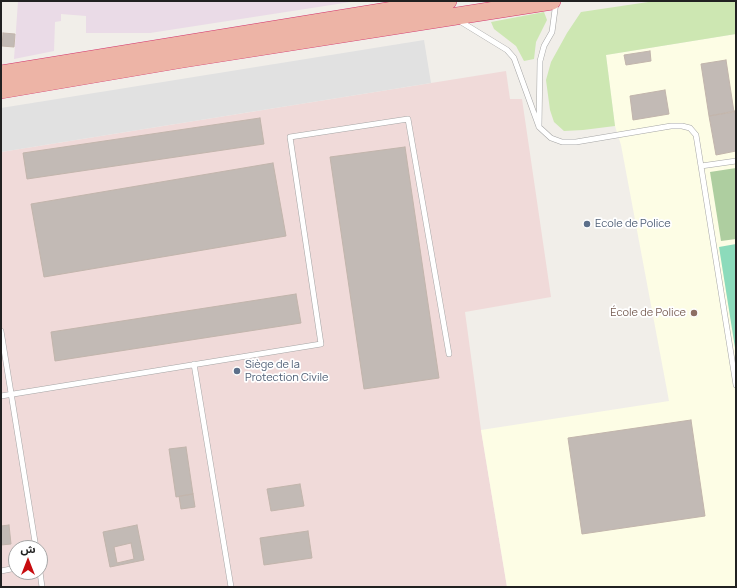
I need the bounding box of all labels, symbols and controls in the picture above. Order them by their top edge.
place label: Ecole de Police [595,217,671,231]
marker: Ecole de Police [582,219,592,229]
place label: École de Police [610,306,686,320]
marker: École de Police [689,308,699,318]
place label: Siège de la Protection Civile [245,358,329,384]
marker: Siège de la Protection Civile [232,366,242,376]
north arrow [8,540,48,580]
text: ش [20,541,36,556]

